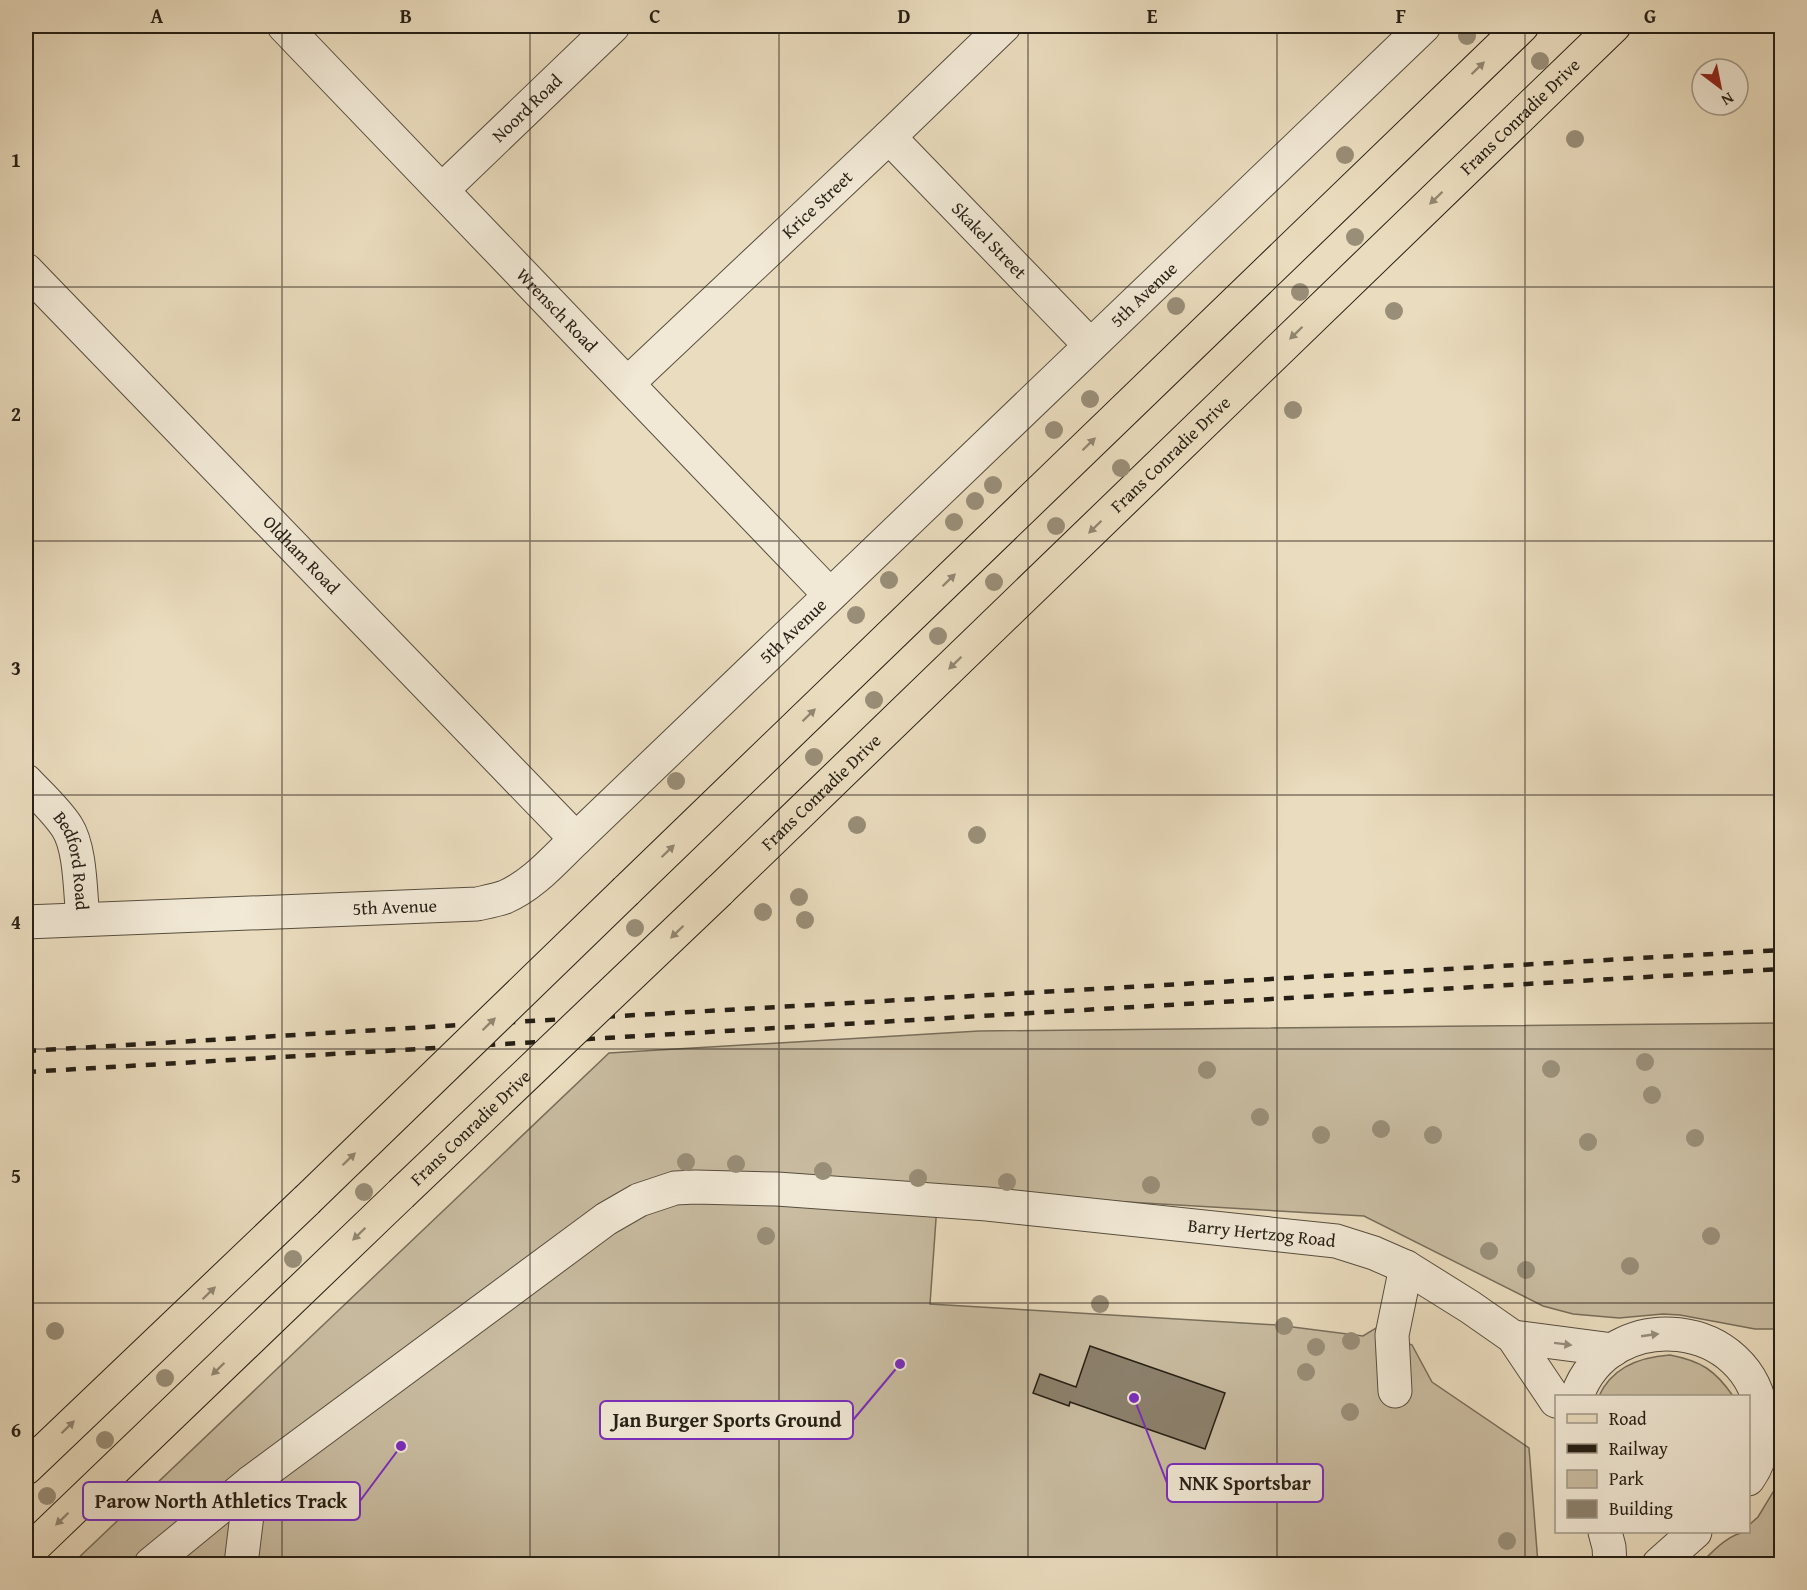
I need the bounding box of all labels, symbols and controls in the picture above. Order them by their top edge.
text: A [151,1,164,30]
text: B [400,1,412,30]
text: C [649,1,661,30]
text: D [897,1,911,30]
text: E [1147,1,1158,30]
text: F [1396,1,1406,30]
text: G [1644,1,1656,30]
street label: Frans Conradie Drive [1453,52,1586,181]
north arrow [1690,57,1750,117]
one-way arrow [1471,61,1485,75]
street label: Noord Road [485,67,568,148]
text: N [1717,87,1739,113]
text: 1 [11,145,21,174]
street label: Krice Street [775,163,859,245]
one-way arrow [1429,190,1443,204]
street label: Skakel Street [946,195,1034,285]
street label: 5th Avenue [1104,255,1183,333]
street label: Wrensch Road [510,262,604,358]
one-way arrow [1289,326,1303,340]
street label: Frans Conradie Drive [1104,390,1236,519]
text: 2 [11,399,21,428]
one-way arrow [1081,437,1096,451]
street label: Oldham Road [257,509,347,600]
one-way arrow [1089,520,1103,534]
one-way arrow [941,573,955,587]
street label: 5th Avenue [753,592,832,670]
text: 3 [11,653,21,682]
one-way arrow [948,656,963,669]
one-way arrow [801,708,816,722]
street label: Frans Conradie Drive [755,727,887,857]
street label: Bedford Road [47,805,96,912]
one-way arrow [661,844,675,858]
street label: 5th Avenue [352,892,437,922]
text: 4 [11,907,21,936]
one-way arrow [670,924,684,938]
one-way arrow [482,1017,496,1031]
street label: Frans Conradie Drive [404,1063,537,1192]
one-way arrow [341,1152,356,1166]
text: 5 [11,1161,21,1190]
street label: Barry Hertzog Road [1187,1211,1337,1254]
one-way arrow [352,1227,366,1241]
one-way arrow [201,1287,216,1300]
one-way arrow [1641,1331,1660,1340]
one-way arrow [1553,1339,1572,1348]
one-way arrow [211,1362,226,1375]
legend [1555,1395,1750,1533]
callout: Jan Burger Sports Ground [600,1401,853,1439]
text: Jan Burger Sports Ground [609,1405,842,1434]
text: Road [1609,1405,1647,1432]
text: 6 [11,1415,21,1444]
one-way arrow [60,1421,74,1435]
text: Railway [1609,1435,1668,1462]
callout: NNK Sportsbar [1167,1464,1323,1502]
text: Park [1609,1465,1645,1492]
text: NNK Sportsbar [1179,1468,1311,1497]
callout: Parow North Athletics Track [83,1482,360,1520]
text: Parow North Athletics Track [95,1486,348,1515]
text: Building [1609,1495,1673,1522]
one-way arrow [55,1511,69,1525]

